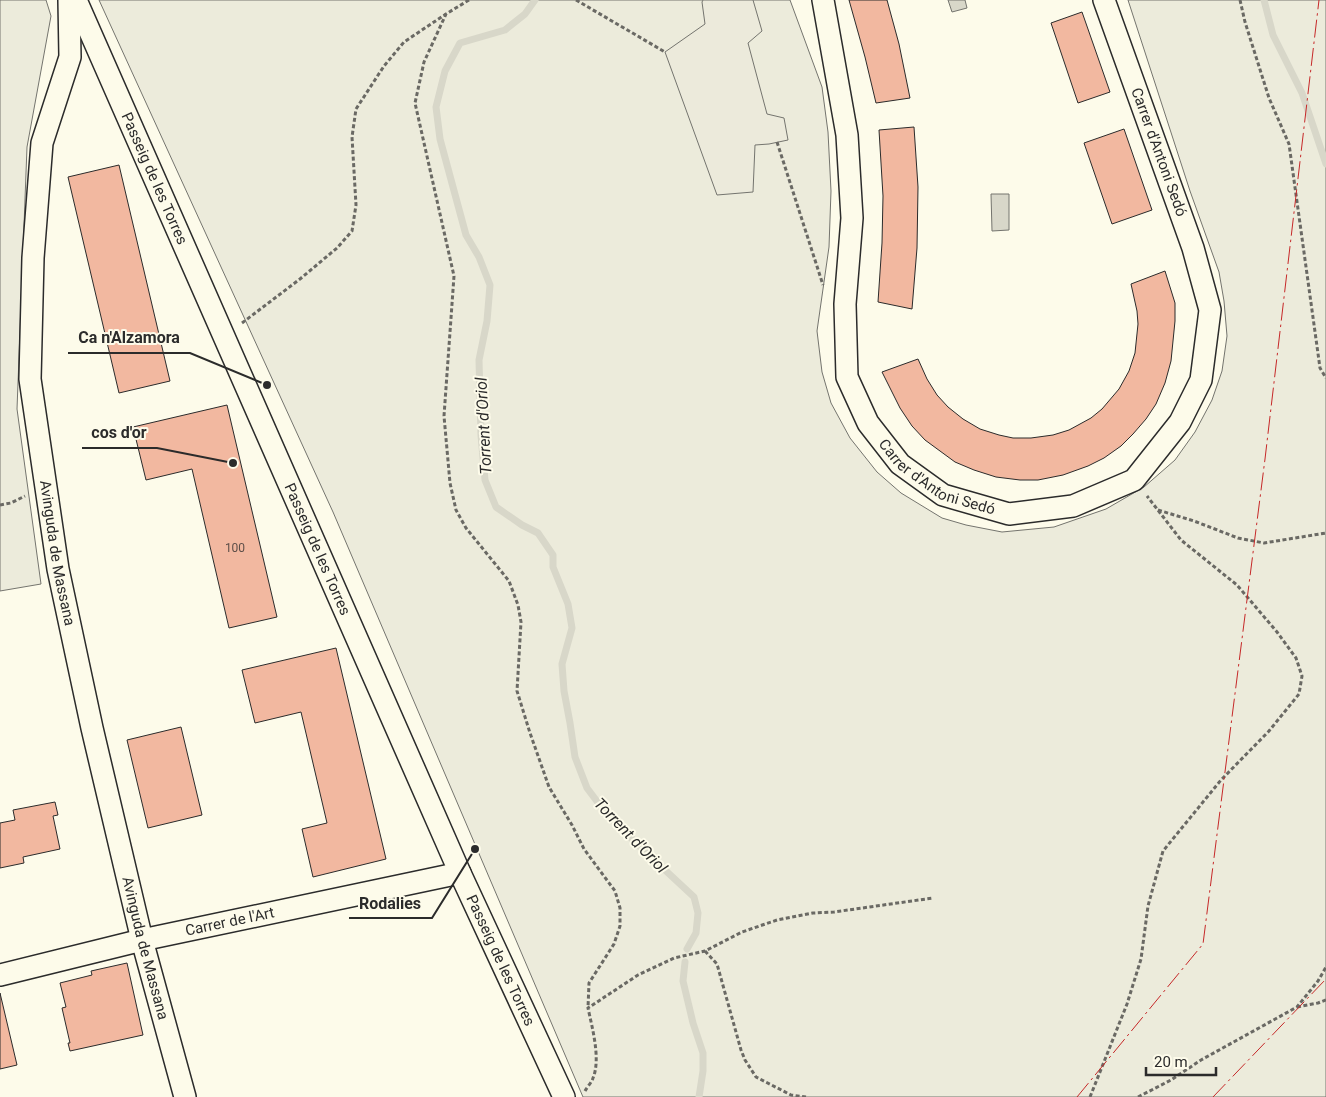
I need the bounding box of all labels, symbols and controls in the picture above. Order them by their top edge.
street label: Carrer d'Antoni Sedó [1127,85,1191,219]
street label: Passeig de les Torres [118,110,191,247]
callout: Ca n'Alzamora [68,322,190,353]
text: Ca n'Alzamora [78,328,180,347]
water label: Torrent d'Oriol [471,377,496,475]
callout: cos d'or [82,417,157,448]
text: cos d'or [91,423,147,442]
street label: Carrer d'Antoni Sedó [875,435,997,519]
street label: Avinguda de Massana [36,479,79,627]
street label: Passeig de les Torres [281,480,354,618]
house number: 100 [225,541,245,555]
water label: Torrent d'Oriol [590,794,671,877]
street label: Avinguda de Massana [118,875,172,1022]
callout: Rodalies [349,887,432,918]
street label: Passeig de les Torres [462,892,539,1029]
text: Rodalies [359,894,421,913]
street label: Carrer de l'Art [184,903,276,940]
scale bar [1146,1044,1216,1076]
text: 20 m [1154,1053,1188,1071]

